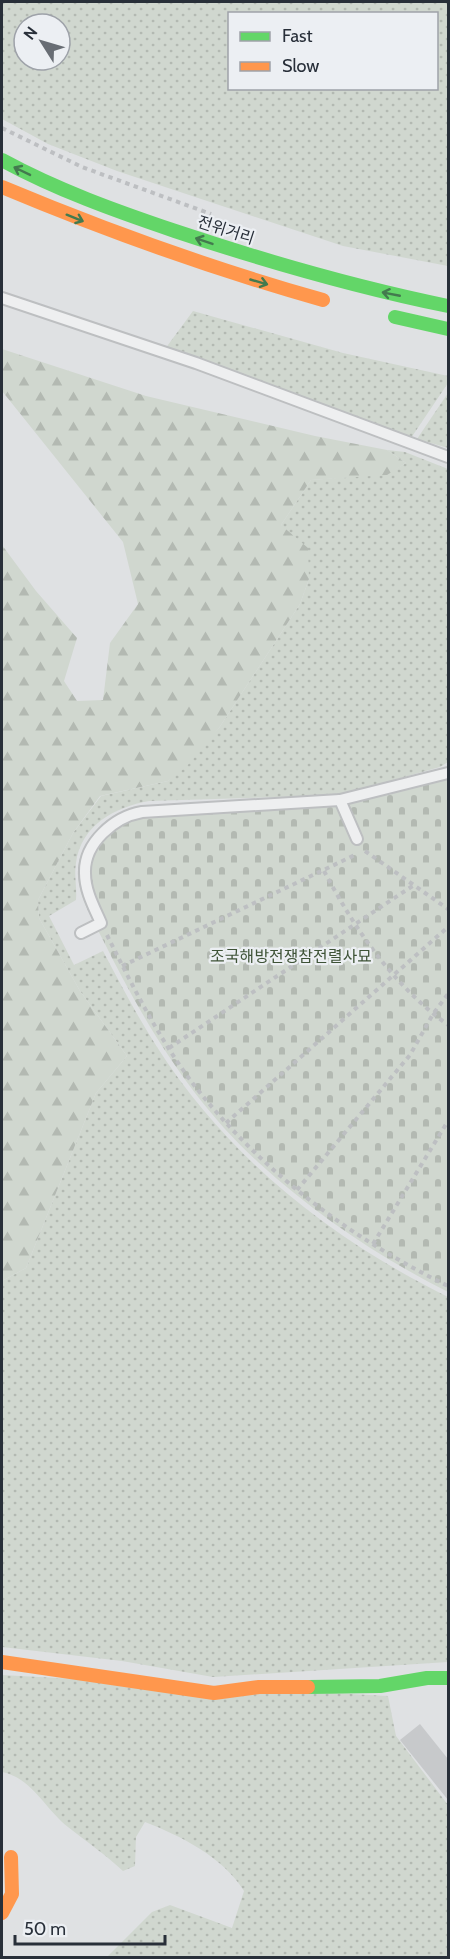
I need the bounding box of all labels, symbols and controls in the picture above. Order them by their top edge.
north arrow [12,12,72,72]
legend [228,12,438,90]
text: N [19,23,41,44]
text: Fast [282,25,313,47]
text: Slow [282,55,319,77]
one-way arrow [13,165,31,176]
street label: 전위거리 [195,212,257,248]
one-way arrow [65,213,83,224]
one-way arrow [195,234,214,245]
one-way arrow [249,276,268,288]
one-way arrow [382,288,401,300]
park label: 조국해방전쟁참전렬사묘 [210,947,372,966]
scale bar [15,1908,165,1946]
text: 50 m [24,1918,66,1940]

